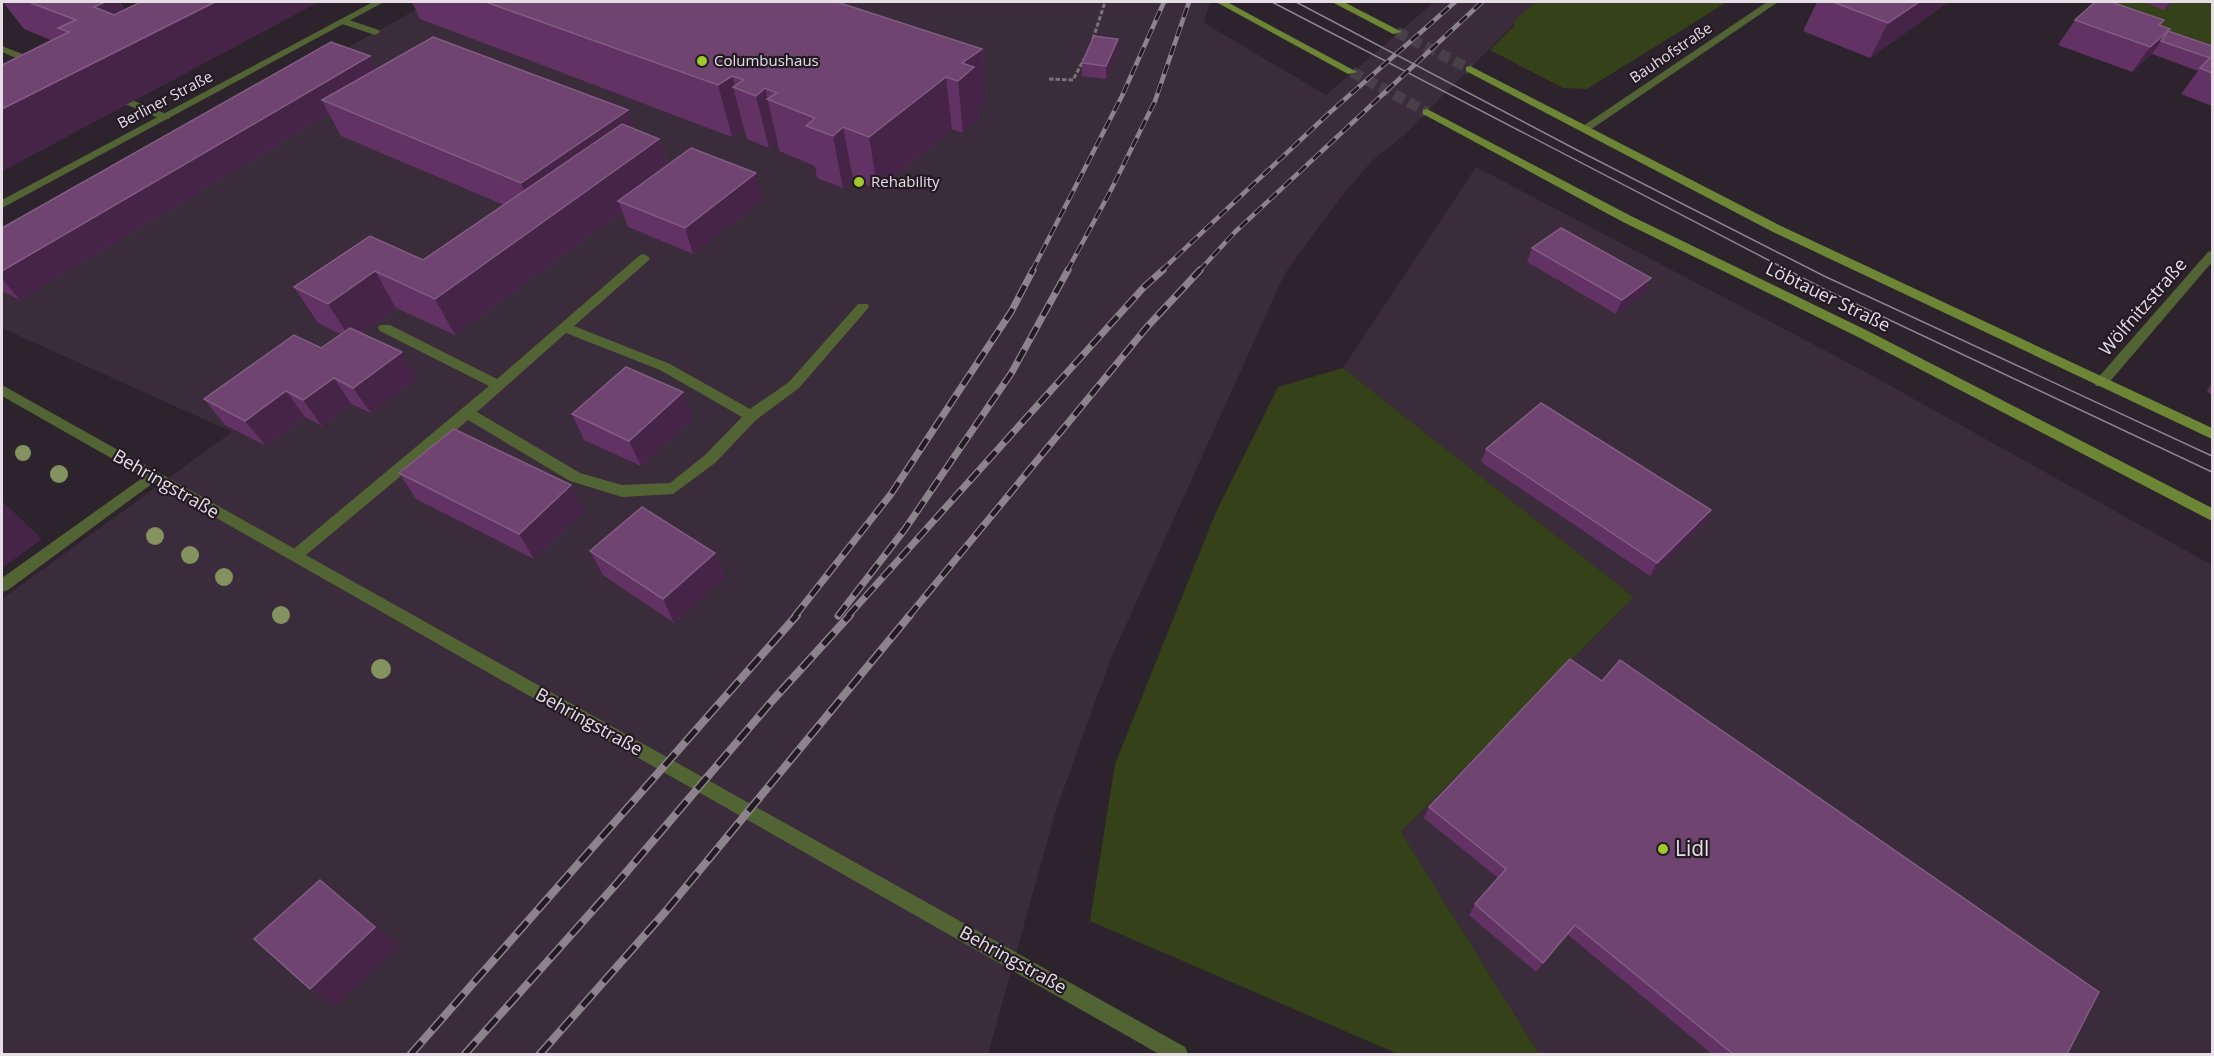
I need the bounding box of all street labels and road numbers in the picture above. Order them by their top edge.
street label: Bauhofstraße [1625,17,1716,87]
street label: Berliner Straße [113,66,216,133]
street label: Wölfnitzstraße [2093,252,2191,360]
street label: Löbtauer Straße [1762,256,1895,337]
street label: Behringstraße [109,443,224,523]
street label: Behringstraße [532,682,647,761]
street label: Behringstraße [956,920,1071,999]

